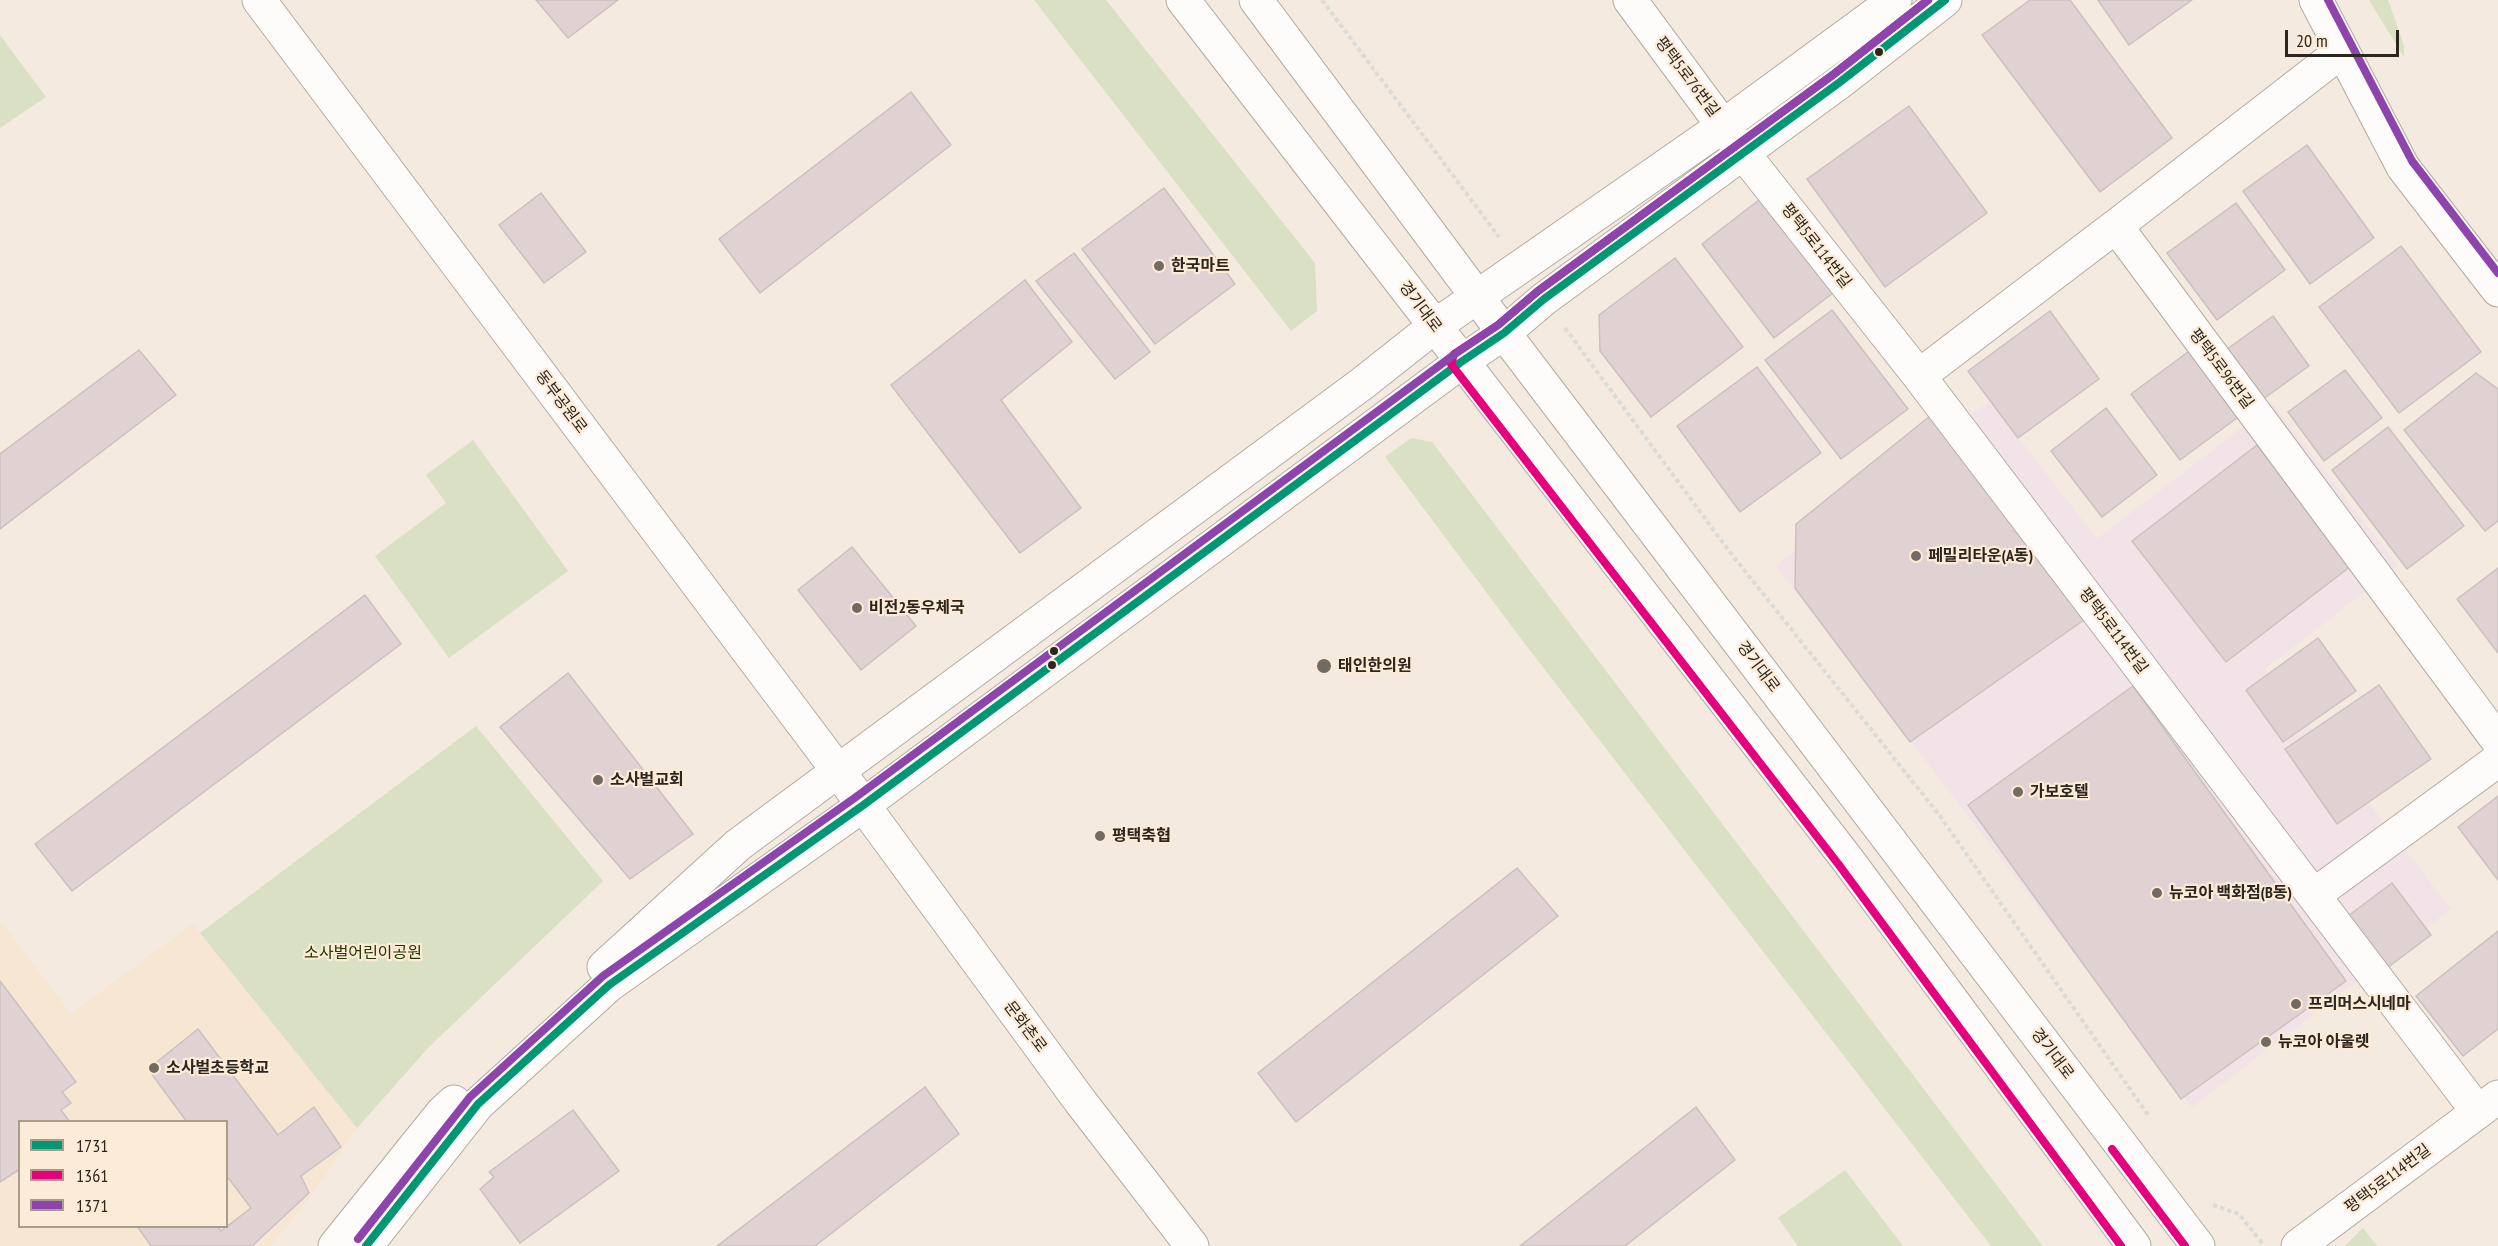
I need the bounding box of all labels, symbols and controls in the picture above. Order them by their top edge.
scale bar [2288,18,2402,56]
text: 20 m [2296,29,2328,52]
street label: 평택5로76번길 [1651,33,1723,121]
unlabelled marker [1873,46,1885,58]
street label: 평택5로114번길 [1777,200,1855,292]
place label: 한국마트 [1171,256,1230,276]
marker: 한국마트 [1152,259,1166,273]
street label: 경기대로 [1395,278,1445,336]
street label: 평택5로96번길 [2185,325,2257,413]
street label: 동부공원로 [531,367,591,437]
place label: 페밀리타운(A동) [1928,546,2033,566]
marker: 페밀리타운(A동) [1909,549,1923,563]
street label: 평택5로114번길 [2075,584,2151,678]
place label: 비전2동우체국 [869,598,965,618]
marker: 비전2동우체국 [850,601,864,615]
street label: 경기대로 [1733,638,1783,696]
unlabelled marker [1048,645,1060,657]
place label: 태인한의원 [1338,656,1412,676]
marker: 태인한의원 [1315,657,1333,675]
unlabelled marker [1046,659,1058,671]
place label: 소사벌교회 [610,770,684,790]
marker: 소사벌교회 [591,773,605,787]
place label: 가보호텔 [2030,782,2089,802]
marker: 가보호텔 [2011,785,2025,799]
place label: 평택축협 [1112,826,1171,846]
marker: 평택축협 [1093,829,1107,843]
place label: 뉴코아 백화점(B동) [2169,883,2292,903]
marker: 뉴코아 백화점(B동) [2150,886,2164,900]
park label: 소사벌어린이공원 [304,943,422,963]
place label: 프리머스시네마 [2308,994,2411,1014]
marker: 프리머스시네마 [2289,997,2303,1011]
street label: 문화촌로 [1000,998,1050,1056]
street label: 경기대로 [2027,1025,2077,1083]
place label: 뉴코아 아울렛 [2278,1032,2370,1052]
marker: 뉴코아 아울렛 [2259,1035,2273,1049]
place label: 소사벌초등학교 [166,1058,269,1078]
marker: 소사벌초등학교 [147,1061,161,1075]
legend [18,1120,228,1228]
text: 1731 [76,1134,108,1157]
street label: 평택5로114번길 [2341,1141,2435,1217]
text: 1361 [76,1164,108,1187]
text: 1371 [76,1194,108,1217]

